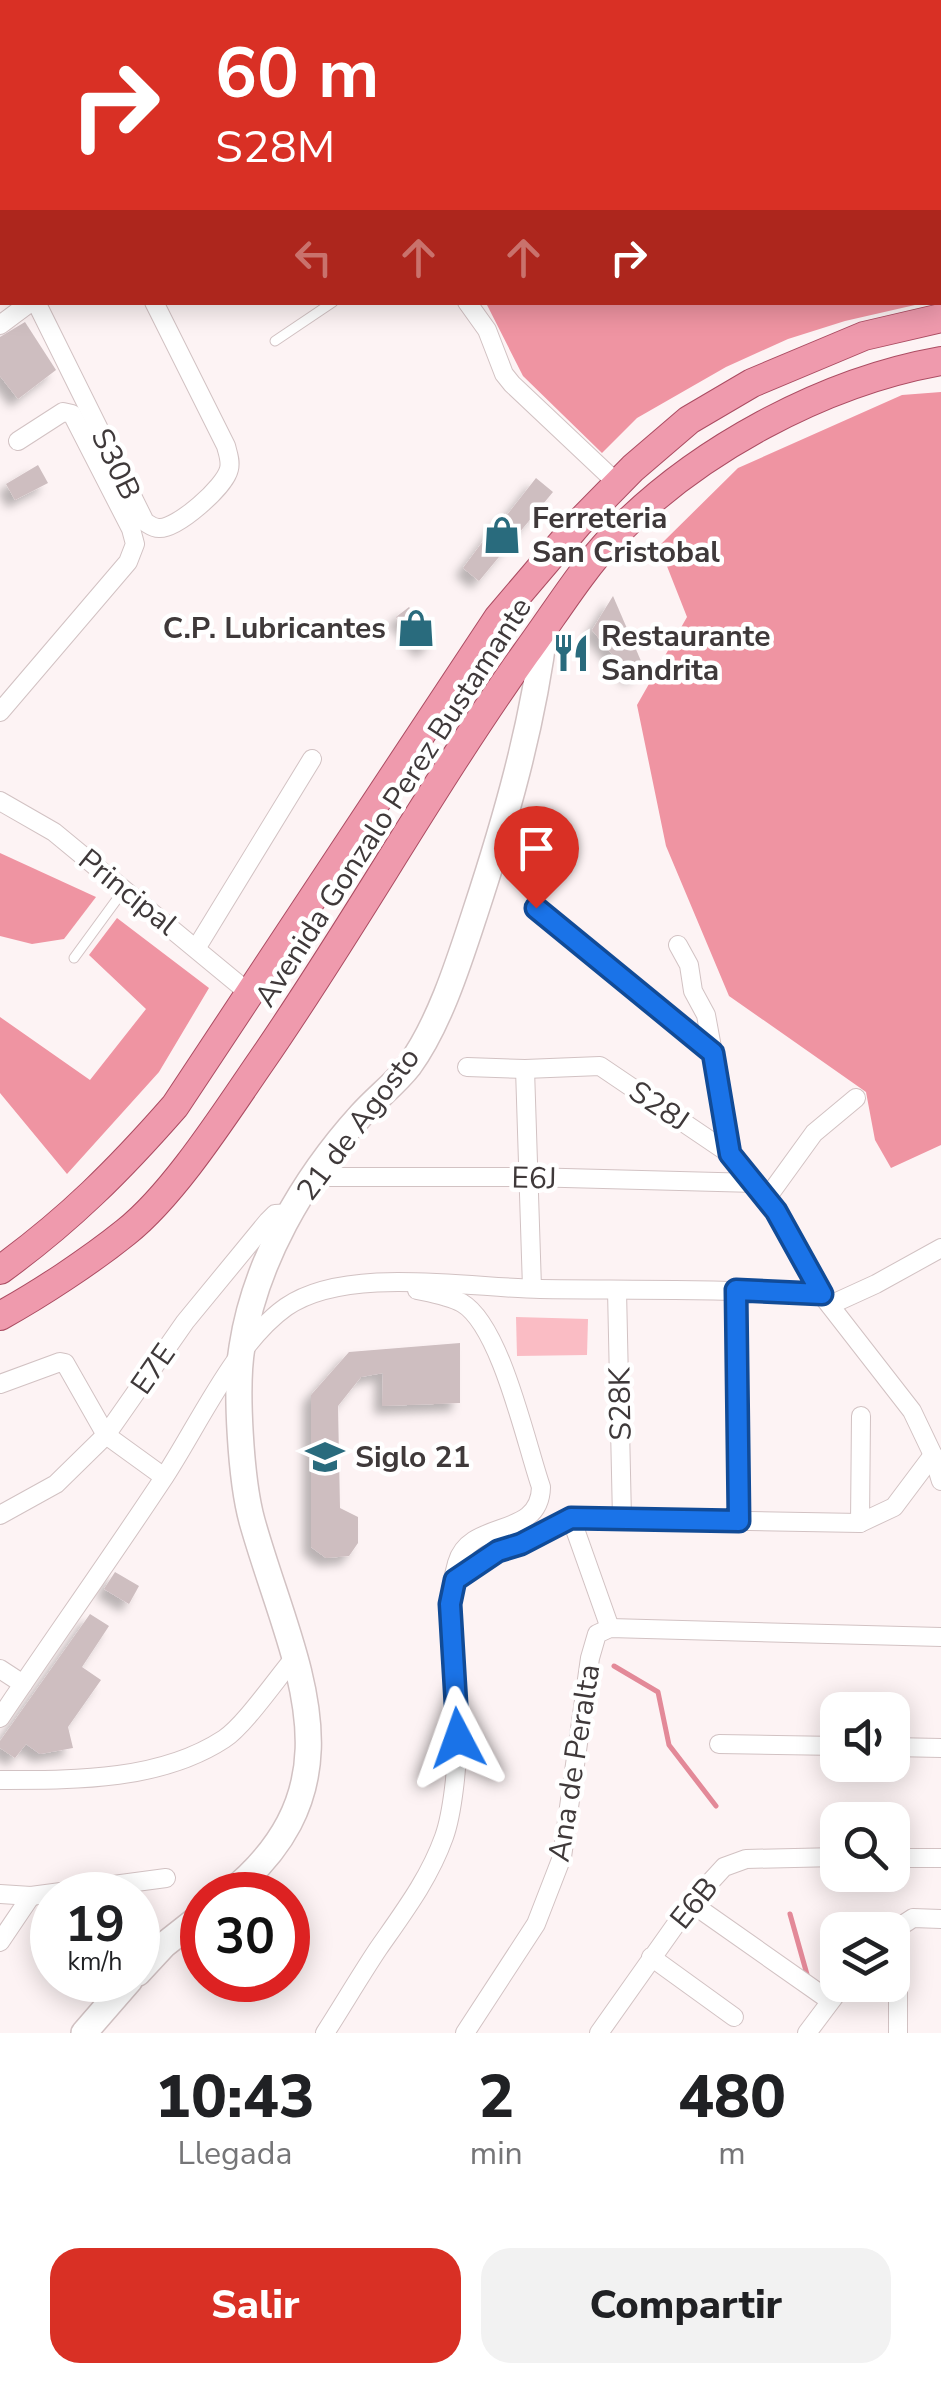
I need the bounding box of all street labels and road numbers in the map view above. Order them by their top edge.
street label: S30B [81,422,150,507]
street label: Avenida Gonzalo Perez Bustamante [245,590,542,1015]
street label: Principal [69,840,186,945]
street label: 21 de Agosto [287,1039,430,1209]
street label: S28J [621,1071,697,1141]
street label: E6J [511,1158,557,1199]
street label: E7E [121,1336,185,1403]
street label: S28K [599,1366,642,1441]
street label: Ana de Peralta [539,1661,610,1865]
street label: E6B [661,1869,728,1938]

